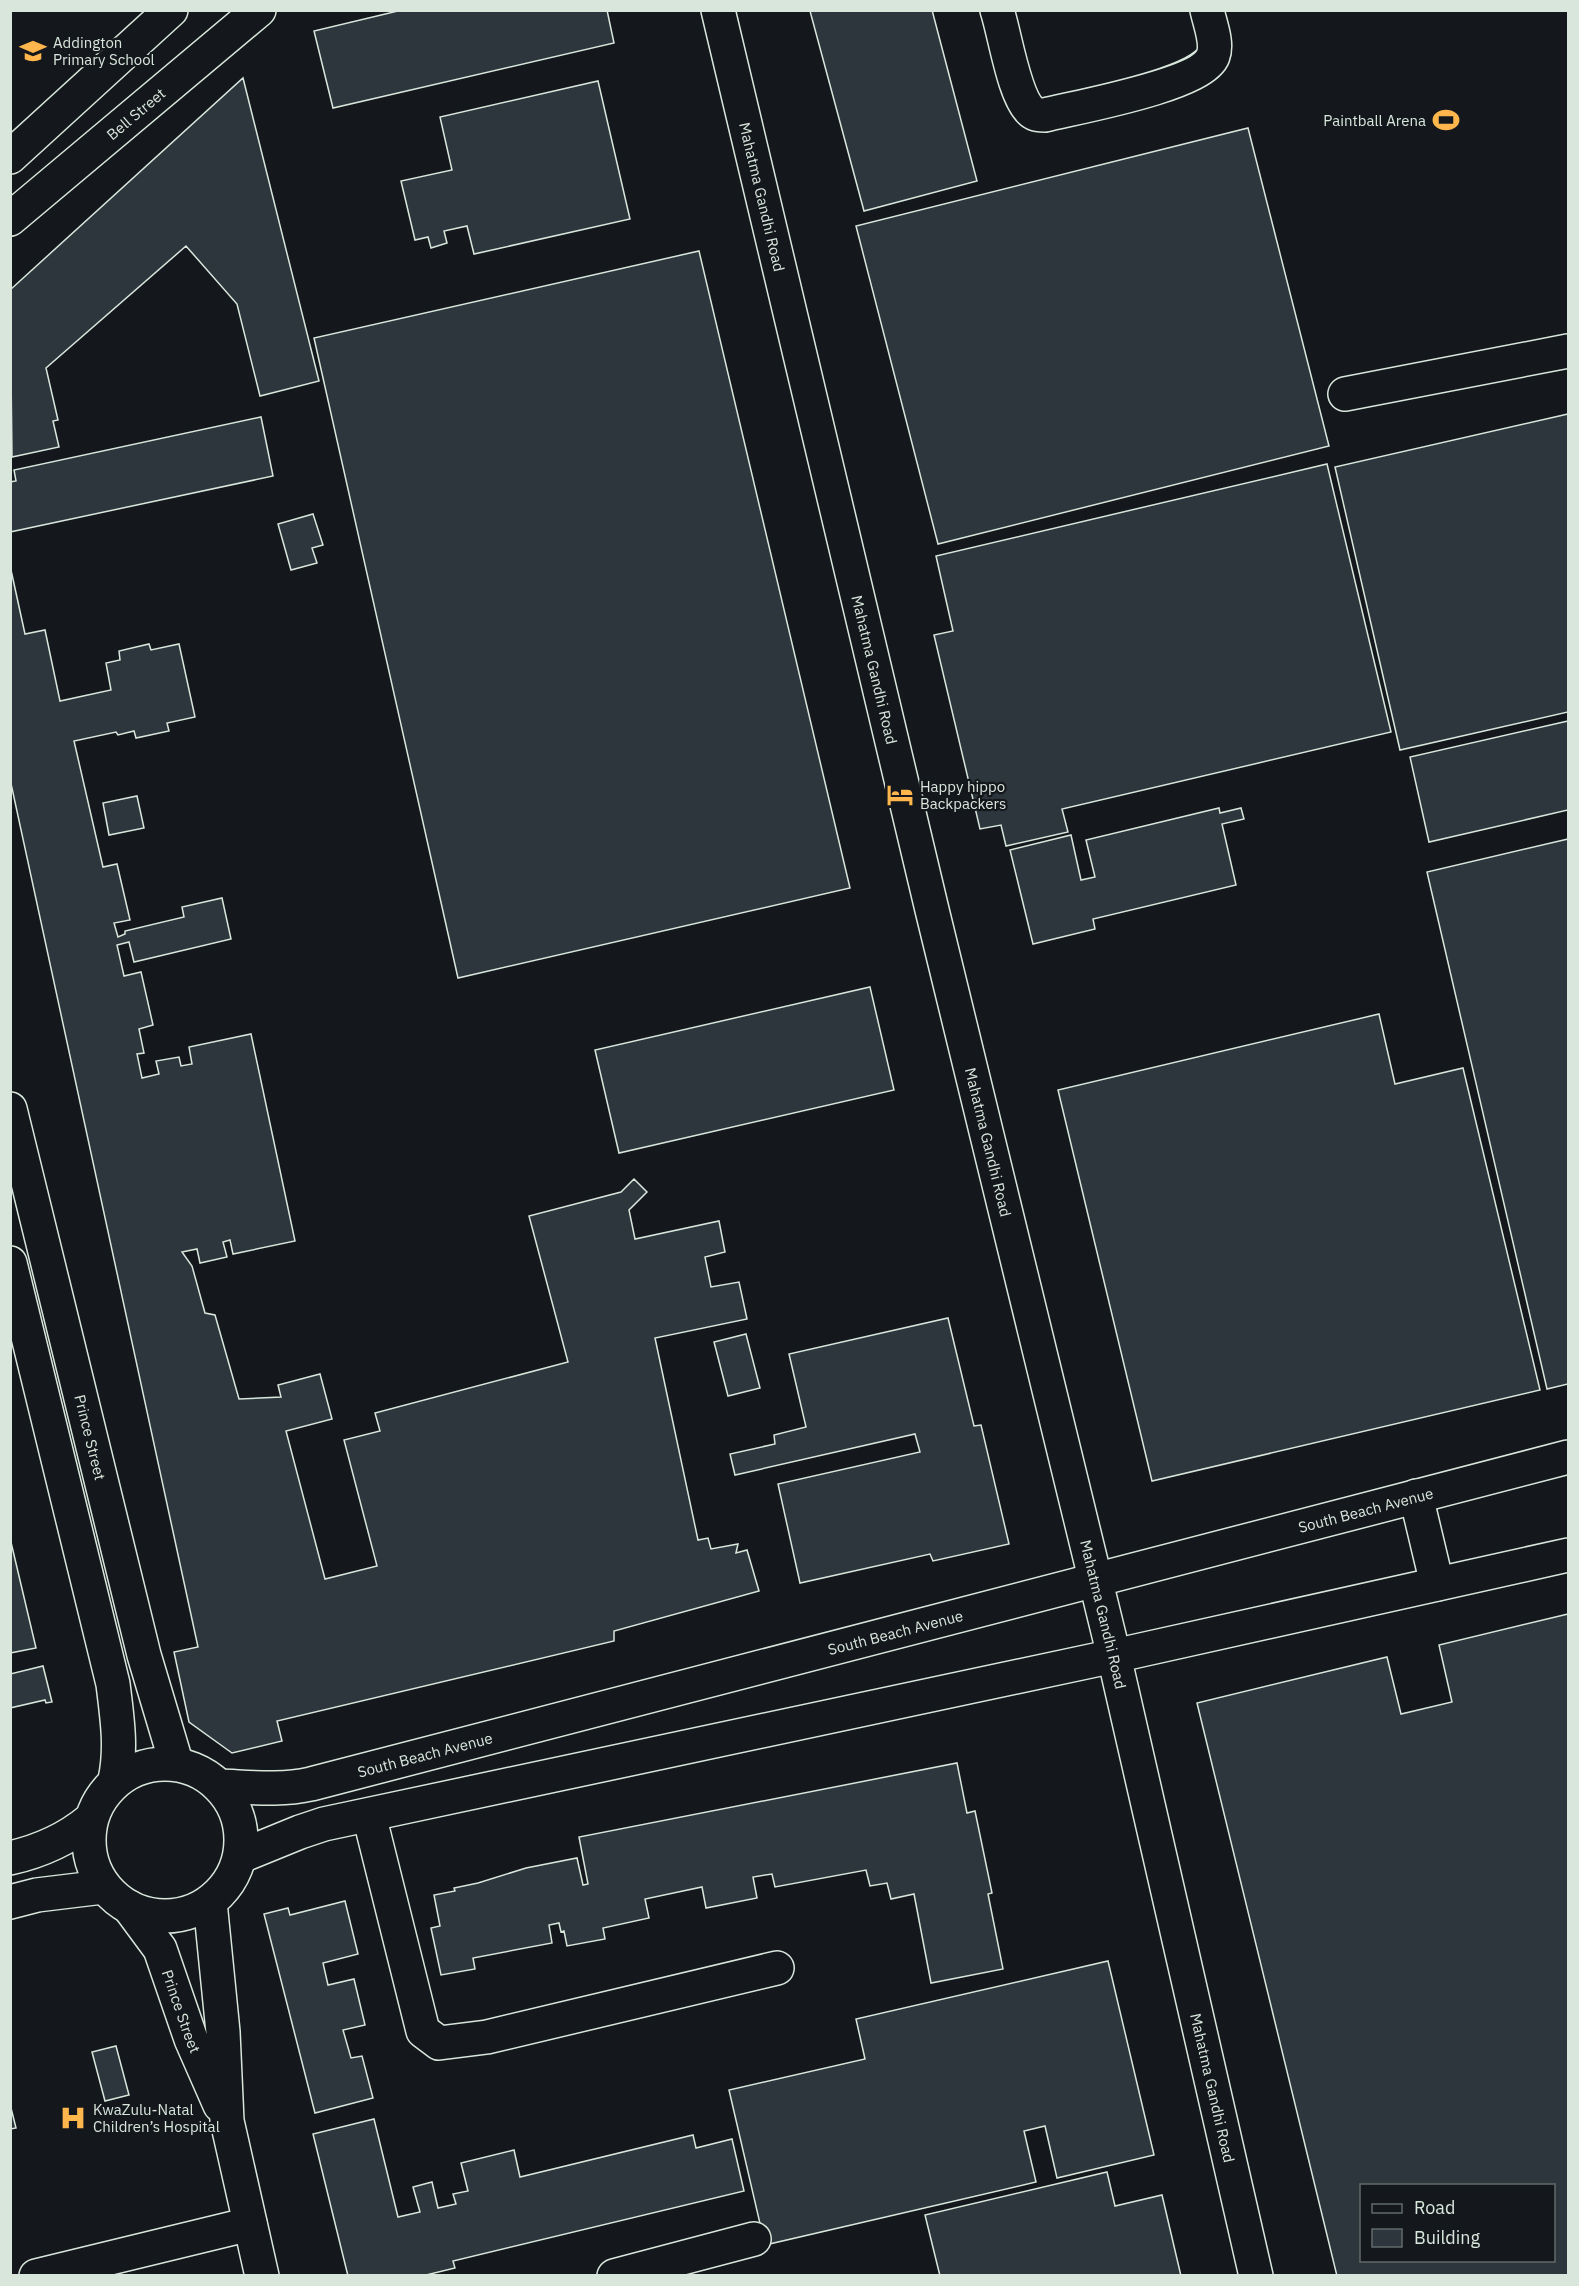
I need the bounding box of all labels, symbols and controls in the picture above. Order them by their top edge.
place label: Addington Primary School [53,33,155,69]
school or university icon: Addington Primary School [18,36,48,66]
street label: Bell Street [102,83,169,144]
sports icon: Paintball Arena [1431,105,1461,135]
place label: Paintball Arena [1323,111,1426,130]
street label: Mahatma Gandhi Road [736,120,789,273]
street label: Mahatma Gandhi Road [848,593,902,746]
place label: Happy hippo Backpackers [920,777,1006,813]
hotel icon: Happy hippo Backpackers [885,780,915,810]
street label: Mahatma Gandhi Road [961,1066,1016,1219]
street label: Prince Street [71,1393,110,1482]
street label: South Beach Avenue [1296,1483,1435,1536]
street label: Mahatma Gandhi Road [1076,1538,1131,1691]
street label: South Beach Avenue [826,1605,965,1659]
street label: South Beach Avenue [355,1728,494,1781]
street label: Prince Street [158,1967,205,2056]
street label: Mahatma Gandhi Road [1187,2011,1239,2164]
place label: KwaZulu-Natal Children’s Hospital [93,2100,220,2136]
hospital icon: KwaZulu-Natal Children’s Hospital [58,2103,88,2133]
legend [1360,2184,1555,2262]
text: Road [1414,2196,1455,2219]
text: Building [1414,2226,1481,2249]

